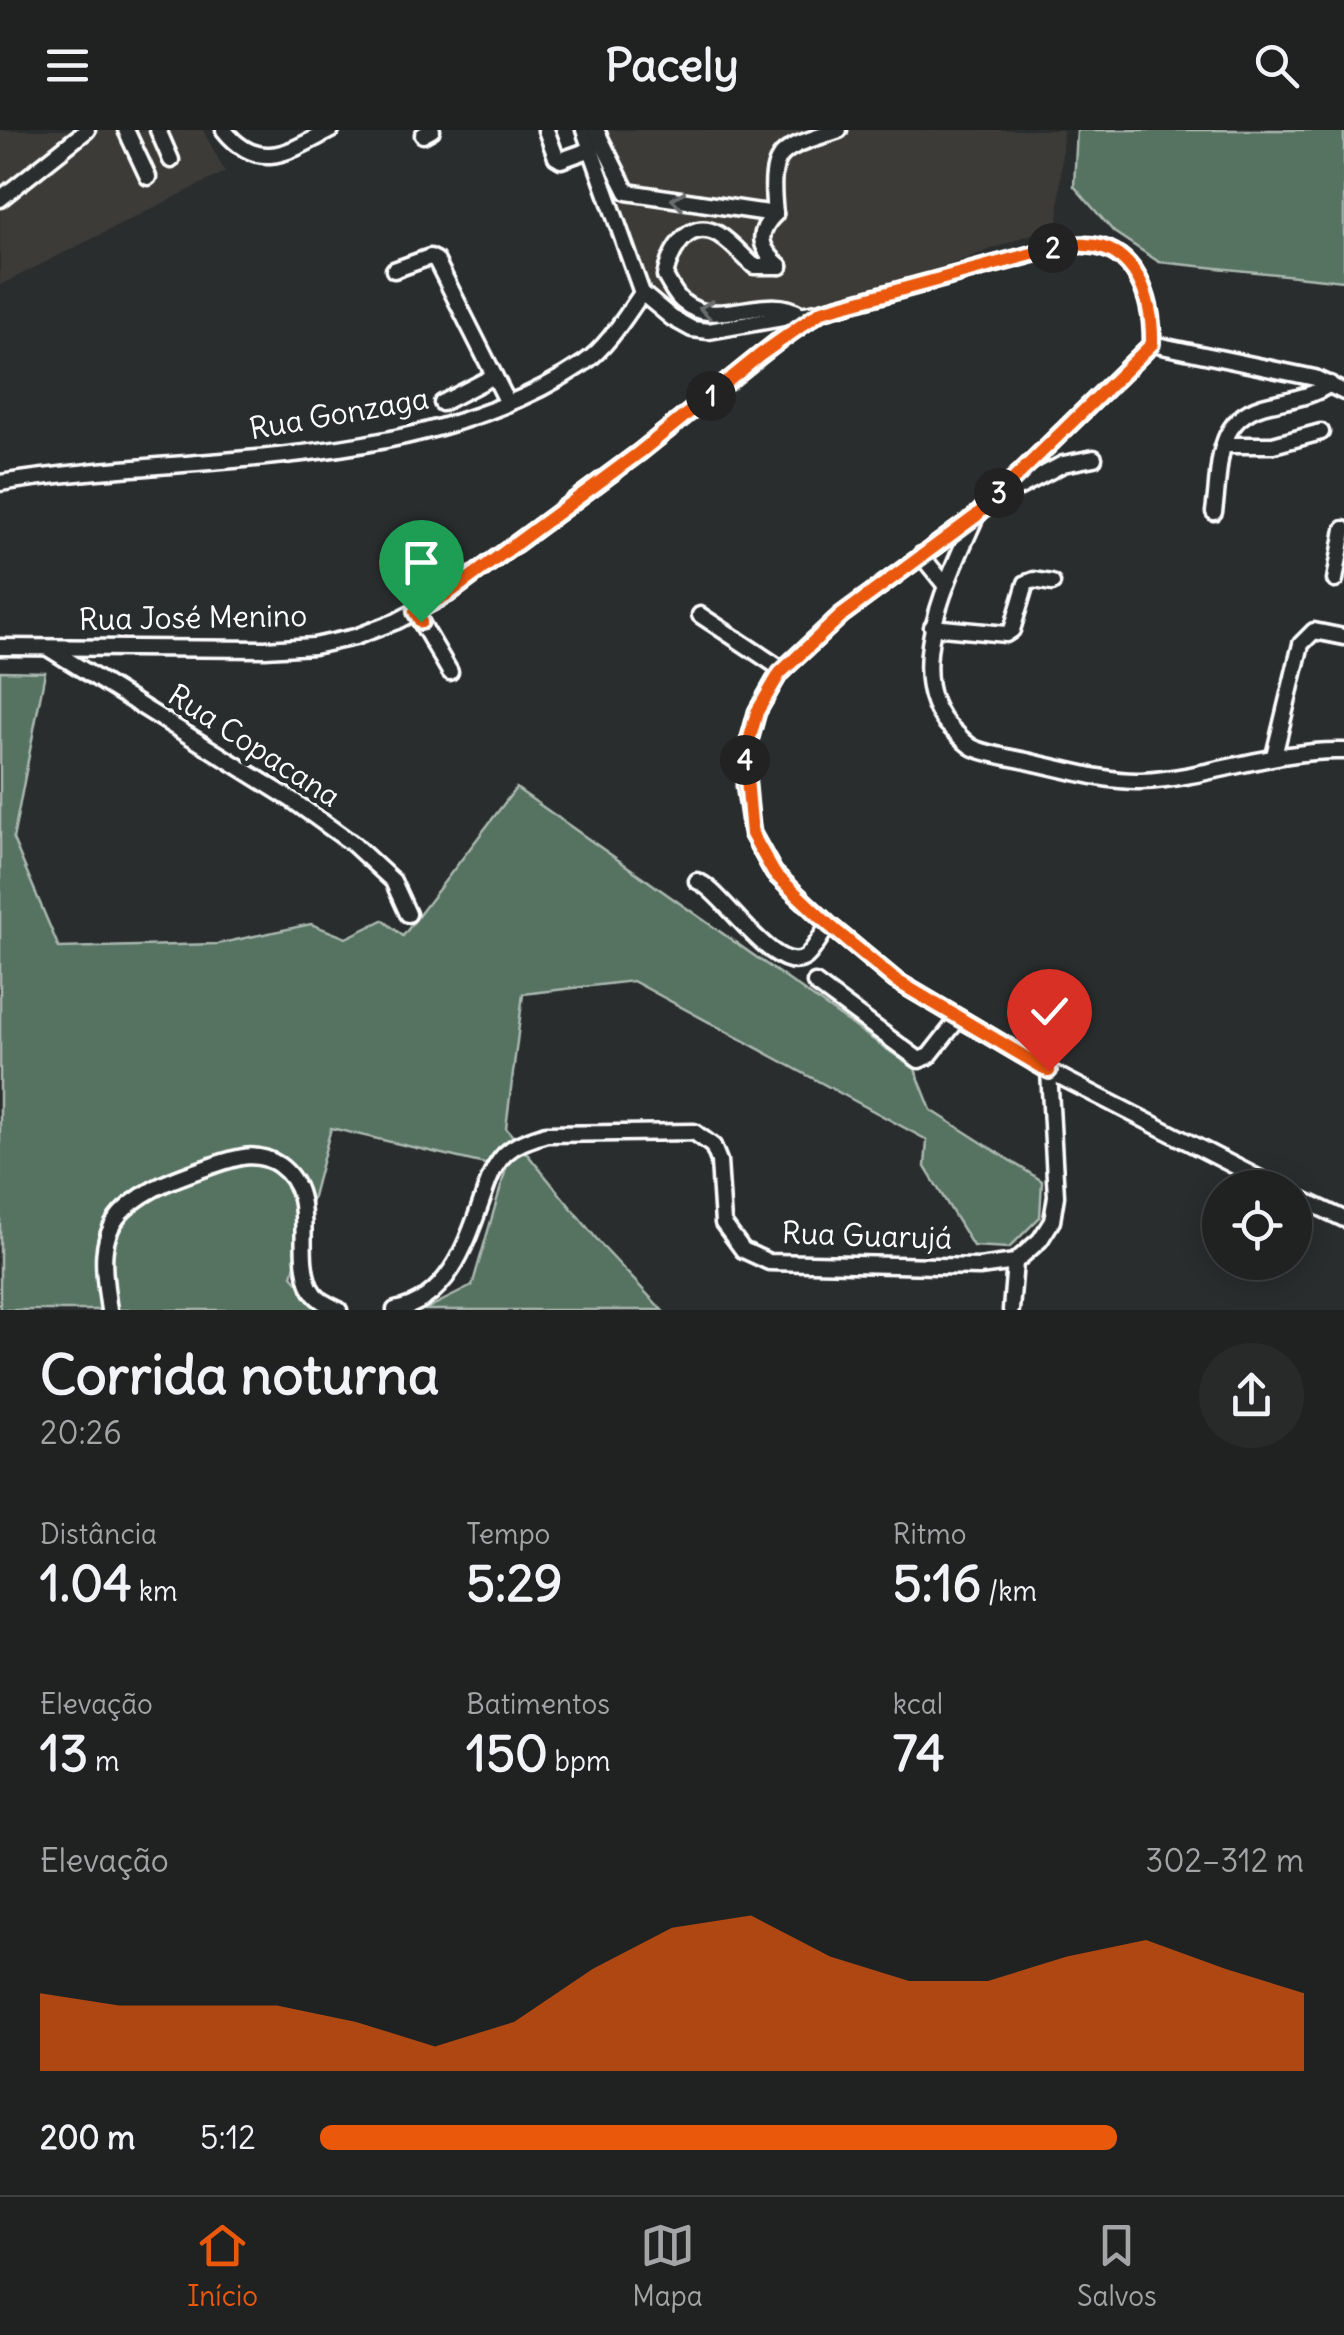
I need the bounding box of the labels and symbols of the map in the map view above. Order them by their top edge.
one-way arrow [670,190,687,211]
pin: 2 [1028,223,1078,273]
one-way arrow [698,299,714,320]
pin: 1 [686,371,736,421]
street label: Rua Gonzaga [246,379,431,447]
pin: 3 [974,468,1024,518]
pin [379,520,464,623]
street label: Rua José Menino [79,596,307,638]
street label: Rua Copacana [161,675,348,815]
pin: 4 [720,735,770,785]
pin [1007,969,1092,1072]
street label: Rua Guarujá [781,1213,953,1257]

